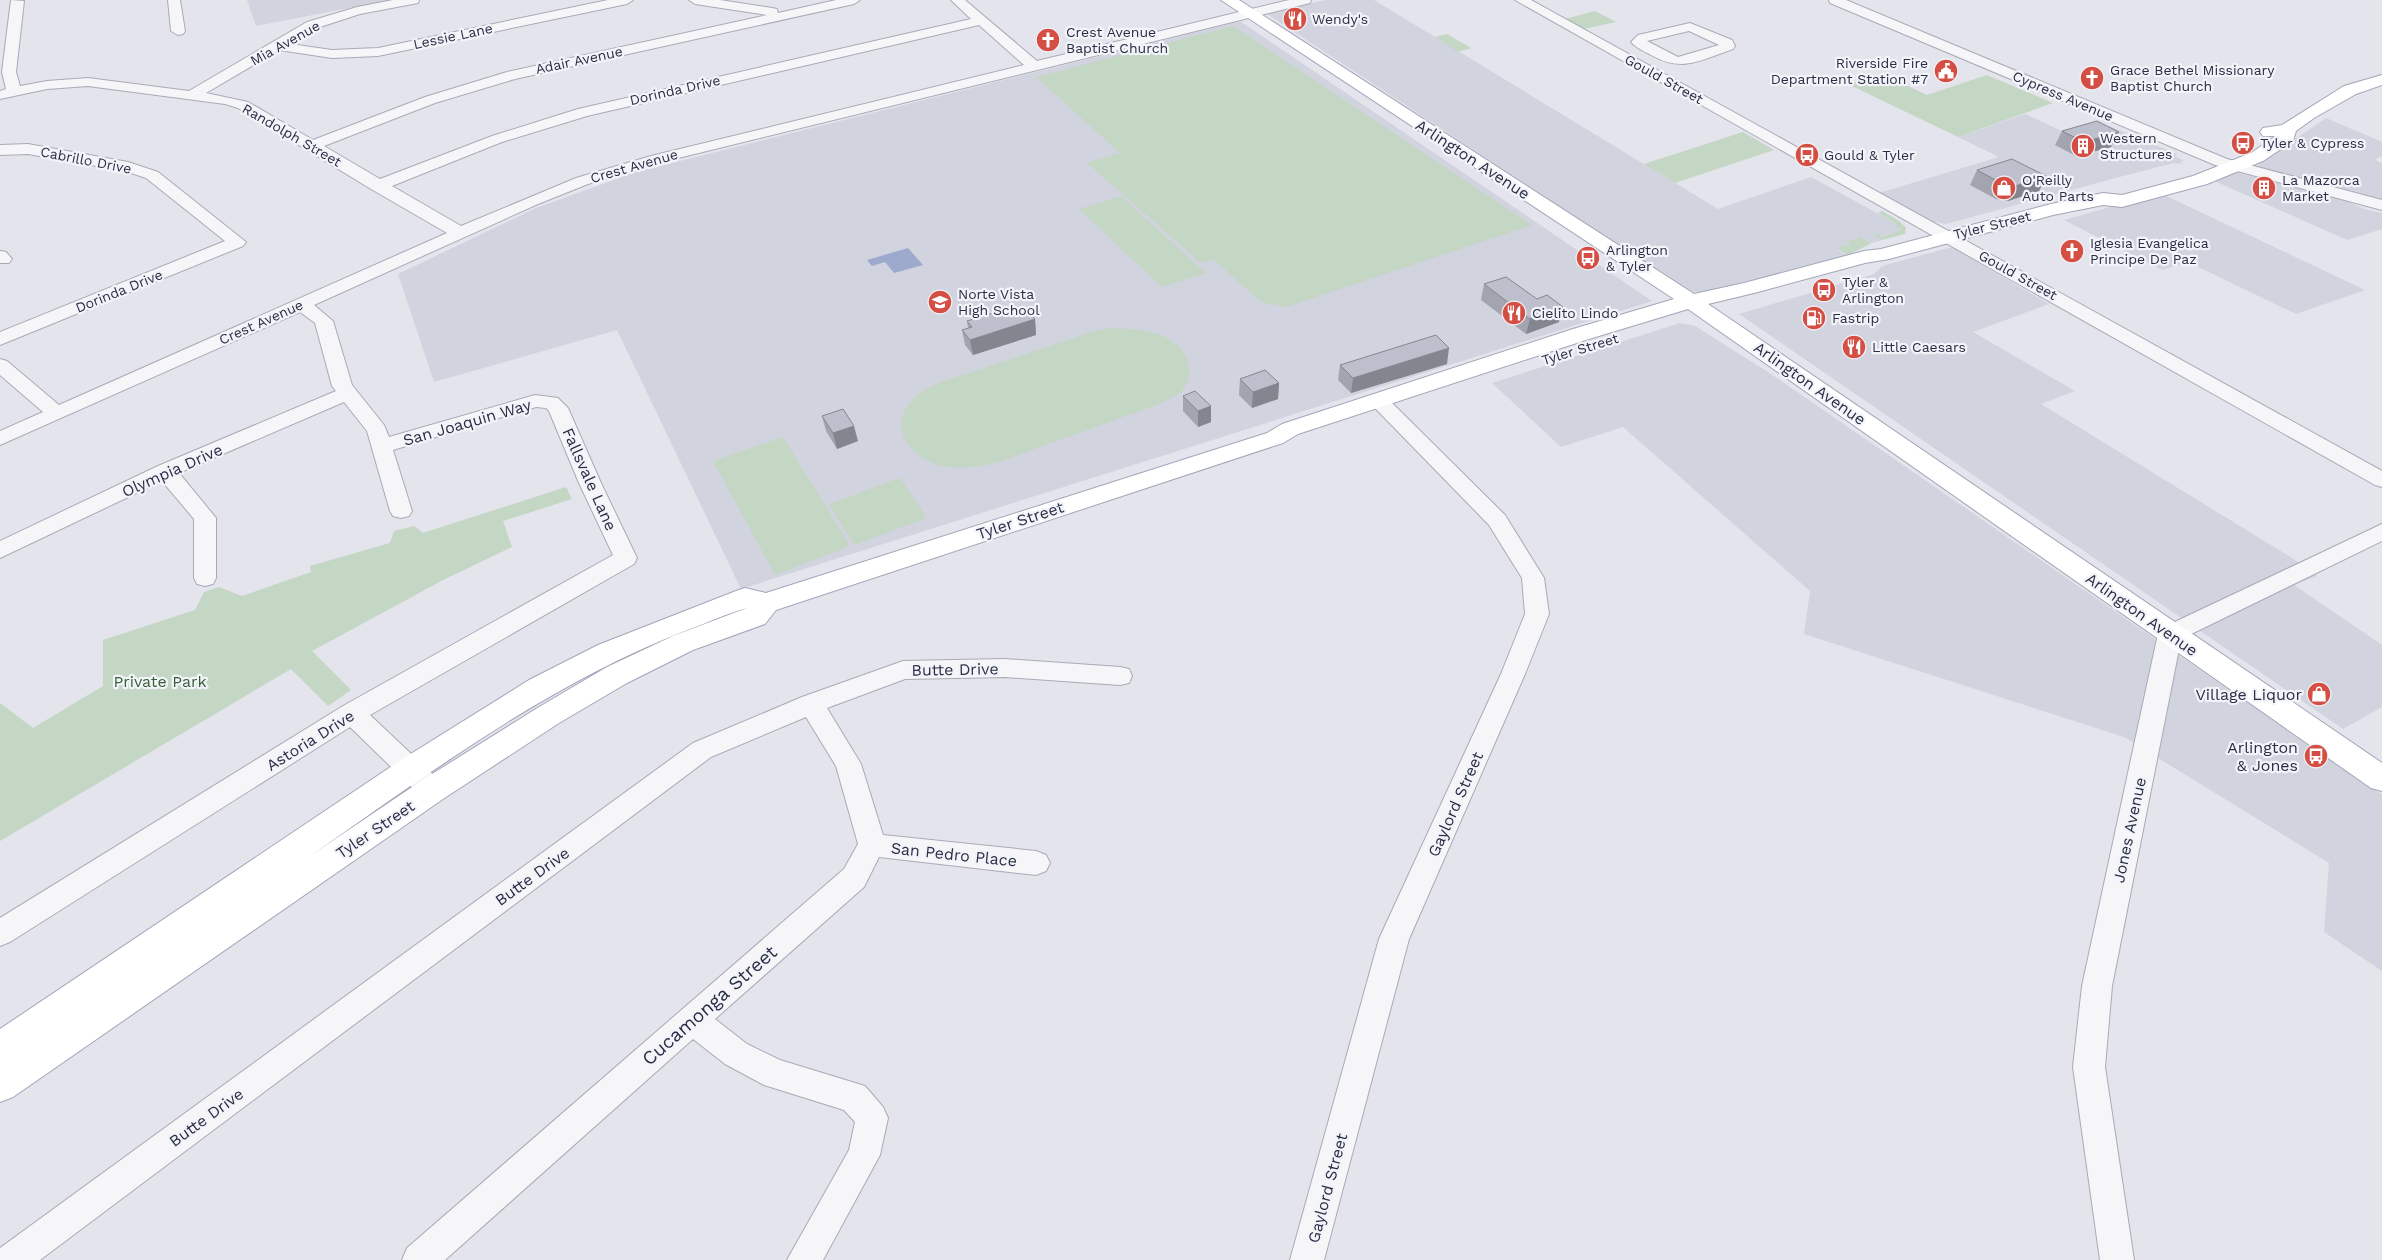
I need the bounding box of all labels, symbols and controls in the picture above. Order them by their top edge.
restaurant icon: Wendy's [1282,6,1308,32]
place label: Wendy's [1312,11,1368,27]
street label: Mia Avenue [247,17,323,69]
street label: Lessie Lane [412,20,494,52]
place label: Crest Avenue Baptist Church [1066,24,1168,56]
church icon: Crest Avenue Baptist Church [1035,27,1061,53]
street label: Adair Avenue [534,43,624,77]
street label: Gould Street [1622,51,1706,107]
place label: Riverside Fire Department Station #7 [1771,55,1928,87]
public building icon: Riverside Fire Department Station #7 [1933,58,1959,84]
place label: Grace Bethel Missionary Baptist Church [2110,62,2275,94]
church icon: Grace Bethel Missionary Baptist Church [2079,65,2105,91]
street label: Cypress Avenue [2010,68,2116,124]
street label: Dorinda Drive [628,72,722,108]
street label: Randolph Street [240,100,344,170]
street label: Arlington Avenue [1412,115,1533,203]
place label: Western Structures [2100,130,2172,162]
bus stop icon: Tyler & Cypress [2230,130,2256,156]
building icon: Western Structures [2070,133,2096,159]
place label: Tyler & Cypress [2260,135,2364,151]
bus stop icon: Gould & Tyler [1794,142,1820,168]
street label: Cabrillo Drive [39,143,133,177]
street label: Crest Avenue [588,146,680,186]
place label: Gould & Tyler [1824,147,1915,163]
place label: O'Reilly Auto Parts [2022,172,2094,204]
place label: La Mazorca Market [2282,172,2360,204]
shop icon: O'Reilly Auto Parts [1991,175,2017,201]
building icon: La Mazorca Market [2251,175,2277,201]
street label: Tyler Street [1952,208,2032,242]
place label: Iglesia Evangelica Principe De Paz [2090,235,2209,267]
church icon: Iglesia Evangelica Principe De Paz [2059,238,2085,264]
place label: Arlington & Tyler [1606,242,1668,274]
bus stop icon: Arlington & Tyler [1575,245,1601,271]
street label: Gould Street [1976,247,2060,303]
street label: Dorinda Drive [73,266,165,316]
place label: Tyler & Arlington [1842,274,1904,306]
bus stop icon: Tyler & Arlington [1811,277,1837,303]
place label: Norte Vista High School [958,286,1040,318]
school or university icon: Norte Vista High School [927,289,953,315]
street label: Crest Avenue [217,296,305,348]
restaurant icon: Cielito Lindo [1501,300,1527,326]
place label: Cielito Lindo [1532,305,1618,321]
fuel station icon: Fastrip [1801,305,1827,331]
place label: Fastrip [1832,310,1879,326]
street label: Tyler Street [1540,330,1620,368]
restaurant icon: Little Caesars [1841,334,1867,360]
street label: Arlington Avenue [1750,338,1869,429]
place label: Little Caesars [1872,339,1966,355]
street label: San Joaquin Way [401,395,534,450]
street label: Fallsvale Lane [558,425,621,534]
street label: Olympia Drive [119,440,225,501]
street label: Tyler Street [974,497,1066,543]
street label: Arlington Avenue [2082,569,2201,660]
street label: Butte Drive [911,659,999,680]
park label: Private Park [113,672,207,691]
shop icon: Village Liquor [2306,681,2332,707]
place label: Village Liquor [2195,685,2302,704]
street label: Astoria Drive [263,706,358,775]
place label: Arlington & Jones [2227,738,2298,775]
bus stop icon: Arlington & Jones [2303,743,2329,769]
street label: Gaylord Street [1424,749,1487,860]
street label: Jones Avenue [2109,776,2150,885]
street label: Tyler Street [332,796,418,863]
street label: San Pedro Place [890,838,1018,871]
street label: Butte Drive [491,843,573,910]
street label: Cucamonga Street [637,940,782,1070]
street label: Butte Drive [165,1084,247,1151]
street label: Gaylord Street [1304,1131,1351,1245]

